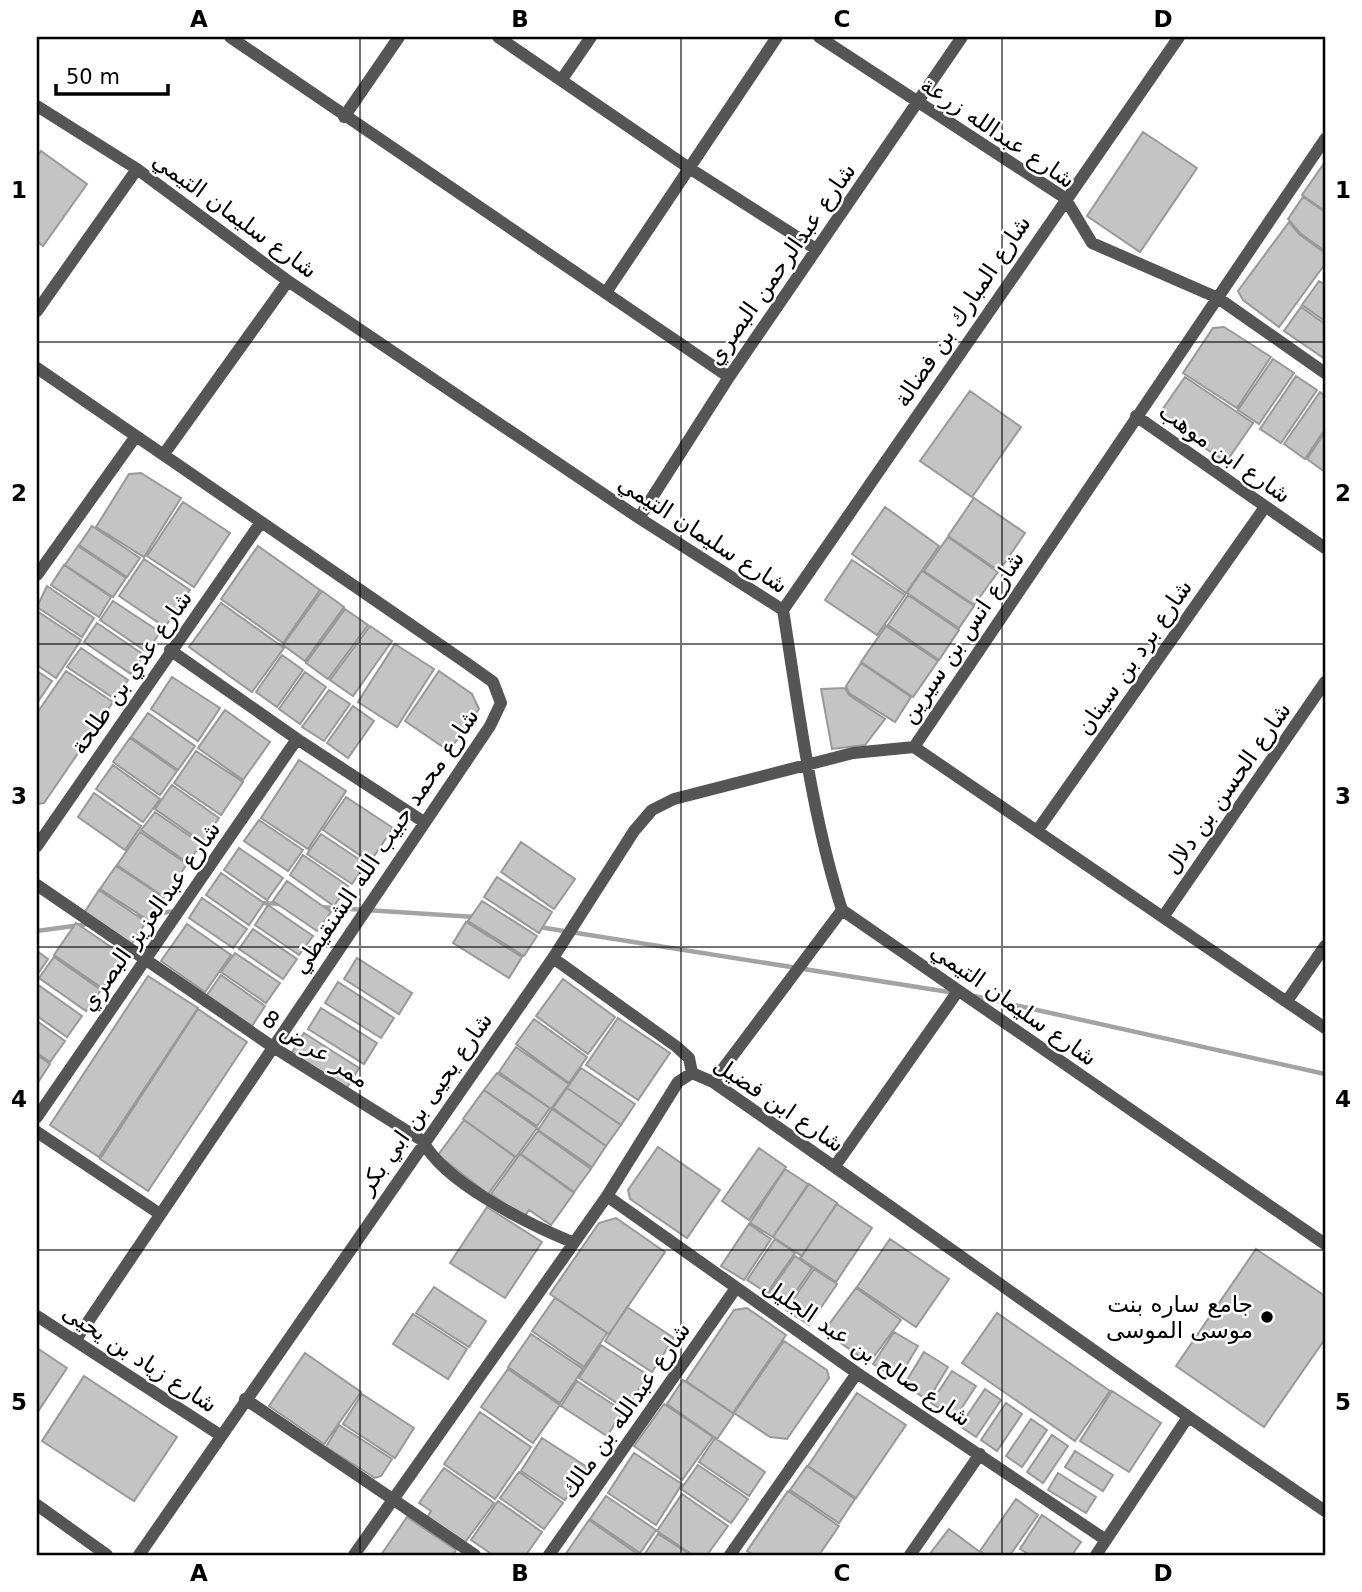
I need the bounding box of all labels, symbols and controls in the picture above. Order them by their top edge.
text: A [190,6,208,32]
text: B [511,6,529,32]
text: C [834,6,850,32]
text: D [1153,6,1173,32]
scale bar [56,52,168,96]
text: 50 m [66,65,120,89]
street label: شارع عبدالله زرعة [916,71,1080,194]
street label: شارع سليمان التيمي [147,147,322,284]
street label: شارع عبدالرحمن البصري [701,158,861,371]
text: 1 [11,177,27,203]
text: 1 [1335,177,1351,203]
street label: شارع المبارك بن فضالة [888,210,1037,412]
street label: شارع ابن موهب [1154,398,1296,509]
street label: شارع سليمان التيمي [613,470,792,599]
text: 2 [11,480,27,506]
text: 2 [1335,480,1351,506]
street label: شارع انس بن سيرين [895,546,1030,729]
street label: شارع برد بن سينان [1071,574,1198,740]
street label: شارع عدي بن طلحة [65,585,198,759]
street label: شارع الحسن بن دلال [1158,697,1297,879]
street label: شارع محمد حبيب الله الشنقيطي [286,703,485,979]
text: 3 [11,783,27,809]
text: 3 [1335,783,1351,809]
street label: شارع عبدالعزيز البصري [75,816,226,1016]
street label: شارع سليمان التيمي [925,937,1102,1072]
street label: ممر عرض 8 [257,1005,374,1094]
street label: شارع يحيى بن ابي بكر [352,1007,498,1200]
street label: شارع ابن فضيل [708,1051,849,1158]
text: 4 [11,1086,27,1112]
text: 4 [1335,1086,1351,1112]
street label: شارع صالح بن عبد الجليل [757,1273,976,1432]
place label: جامع ساره بنت موسى الموسى [1106,1291,1253,1344]
street label: شارع زياد بن يحيى [57,1298,222,1419]
marker: جامع ساره بنت موسى الموسى [1259,1309,1275,1325]
street label: شارع عبدالله بن مالك [554,1317,696,1504]
text: 5 [11,1389,27,1415]
text: 5 [1335,1389,1351,1415]
text: A [190,1560,208,1586]
text: B [511,1560,529,1586]
text: C [834,1560,850,1586]
text: D [1153,1560,1173,1586]

